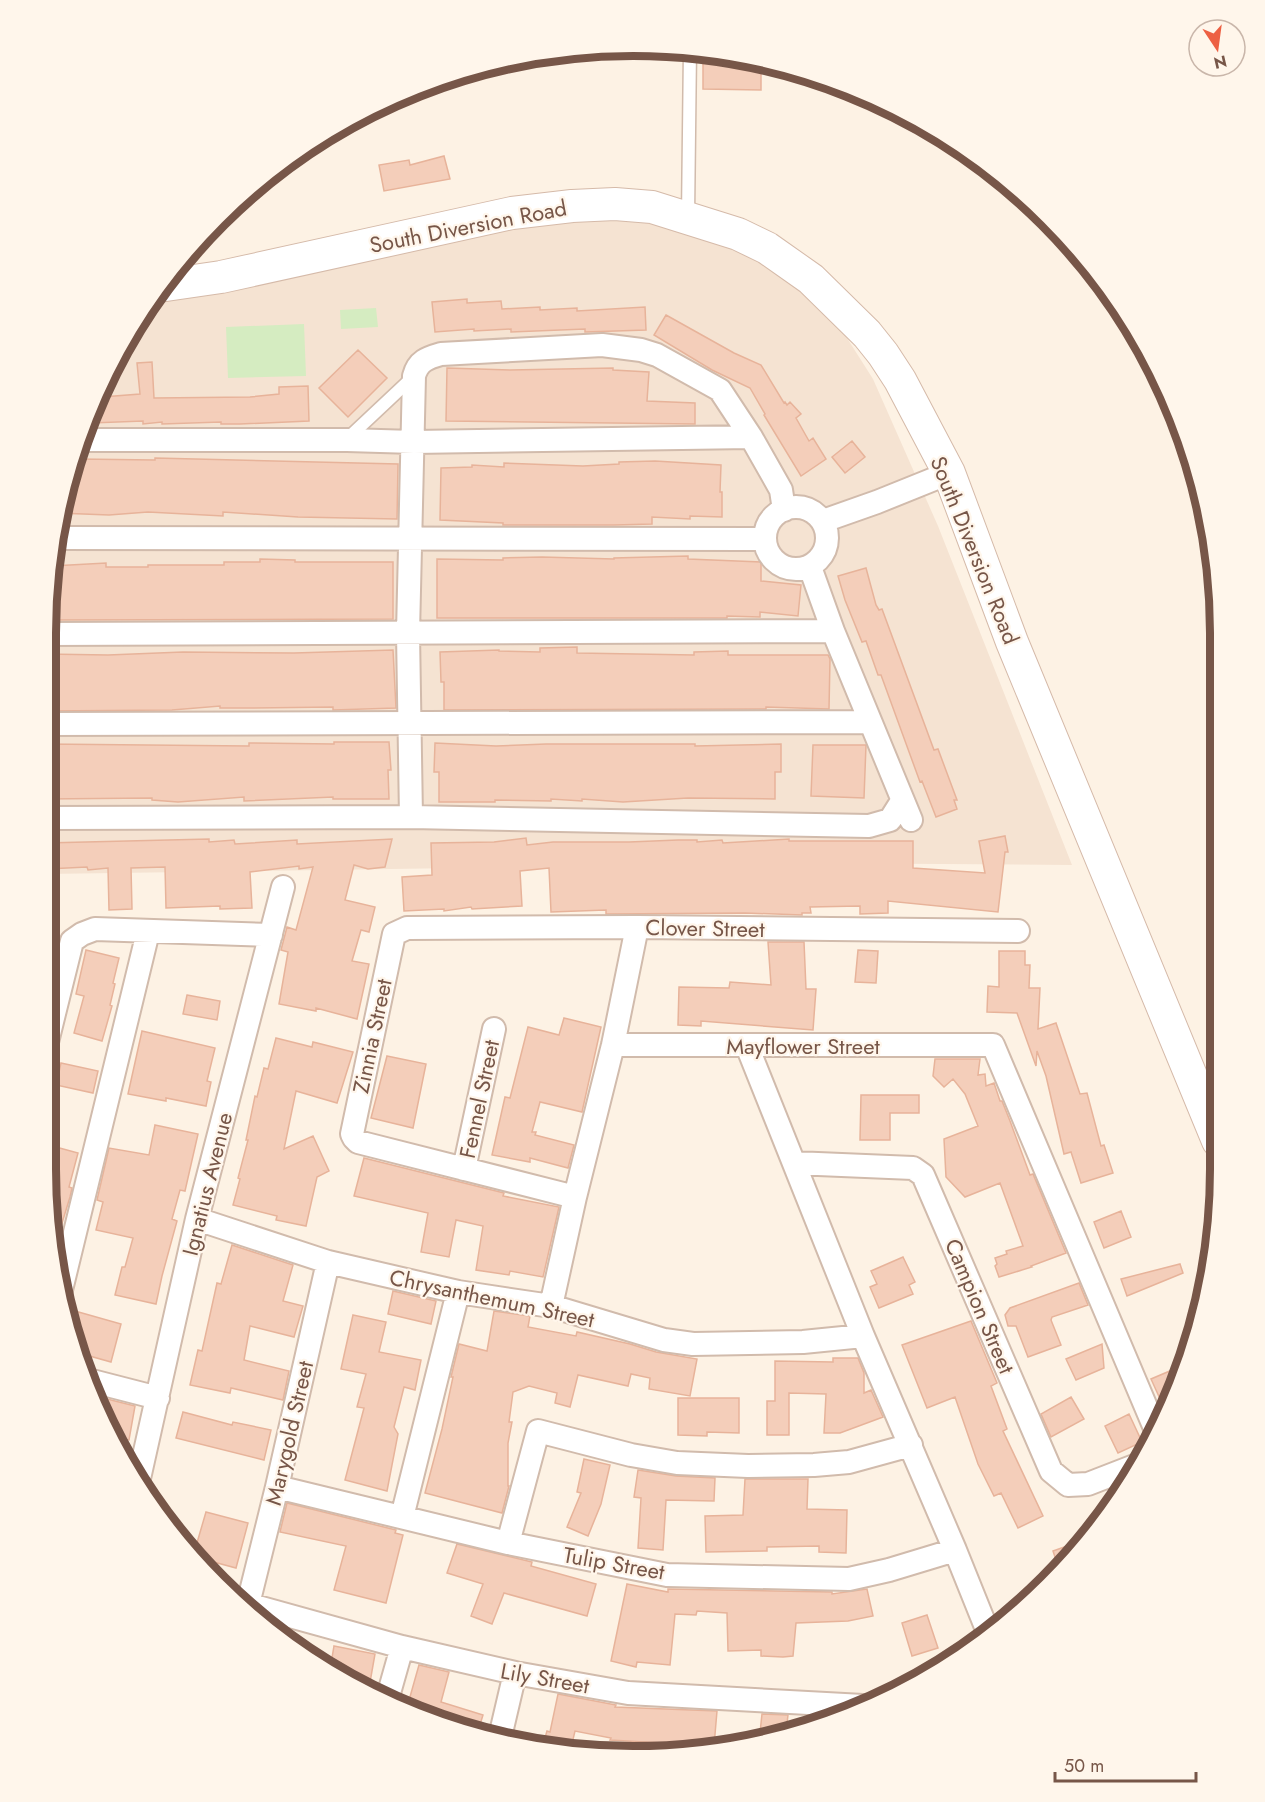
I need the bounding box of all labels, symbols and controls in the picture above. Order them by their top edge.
north arrow [1187,18,1247,78]
text: N [1211,49,1229,75]
street label: South Diversion Road [367,191,569,261]
street label: South Diversion Road [923,451,1027,649]
street label: Clover Street [645,911,766,945]
street label: Zinnia Street [344,975,400,1096]
street label: Mayflower Street [726,1030,881,1062]
street label: Fennel Street [451,1036,507,1161]
street label: Ignatius Avenue [174,1109,240,1259]
street label: Campion Street [937,1234,1023,1379]
street label: Chrysanthemum Street [387,1261,598,1335]
street label: Marygold Street [257,1357,321,1508]
street label: Tulip Street [561,1538,668,1588]
street label: Lily Street [498,1654,593,1702]
scale bar [1055,1745,1196,1783]
text: 50 m [1064,1753,1104,1779]

